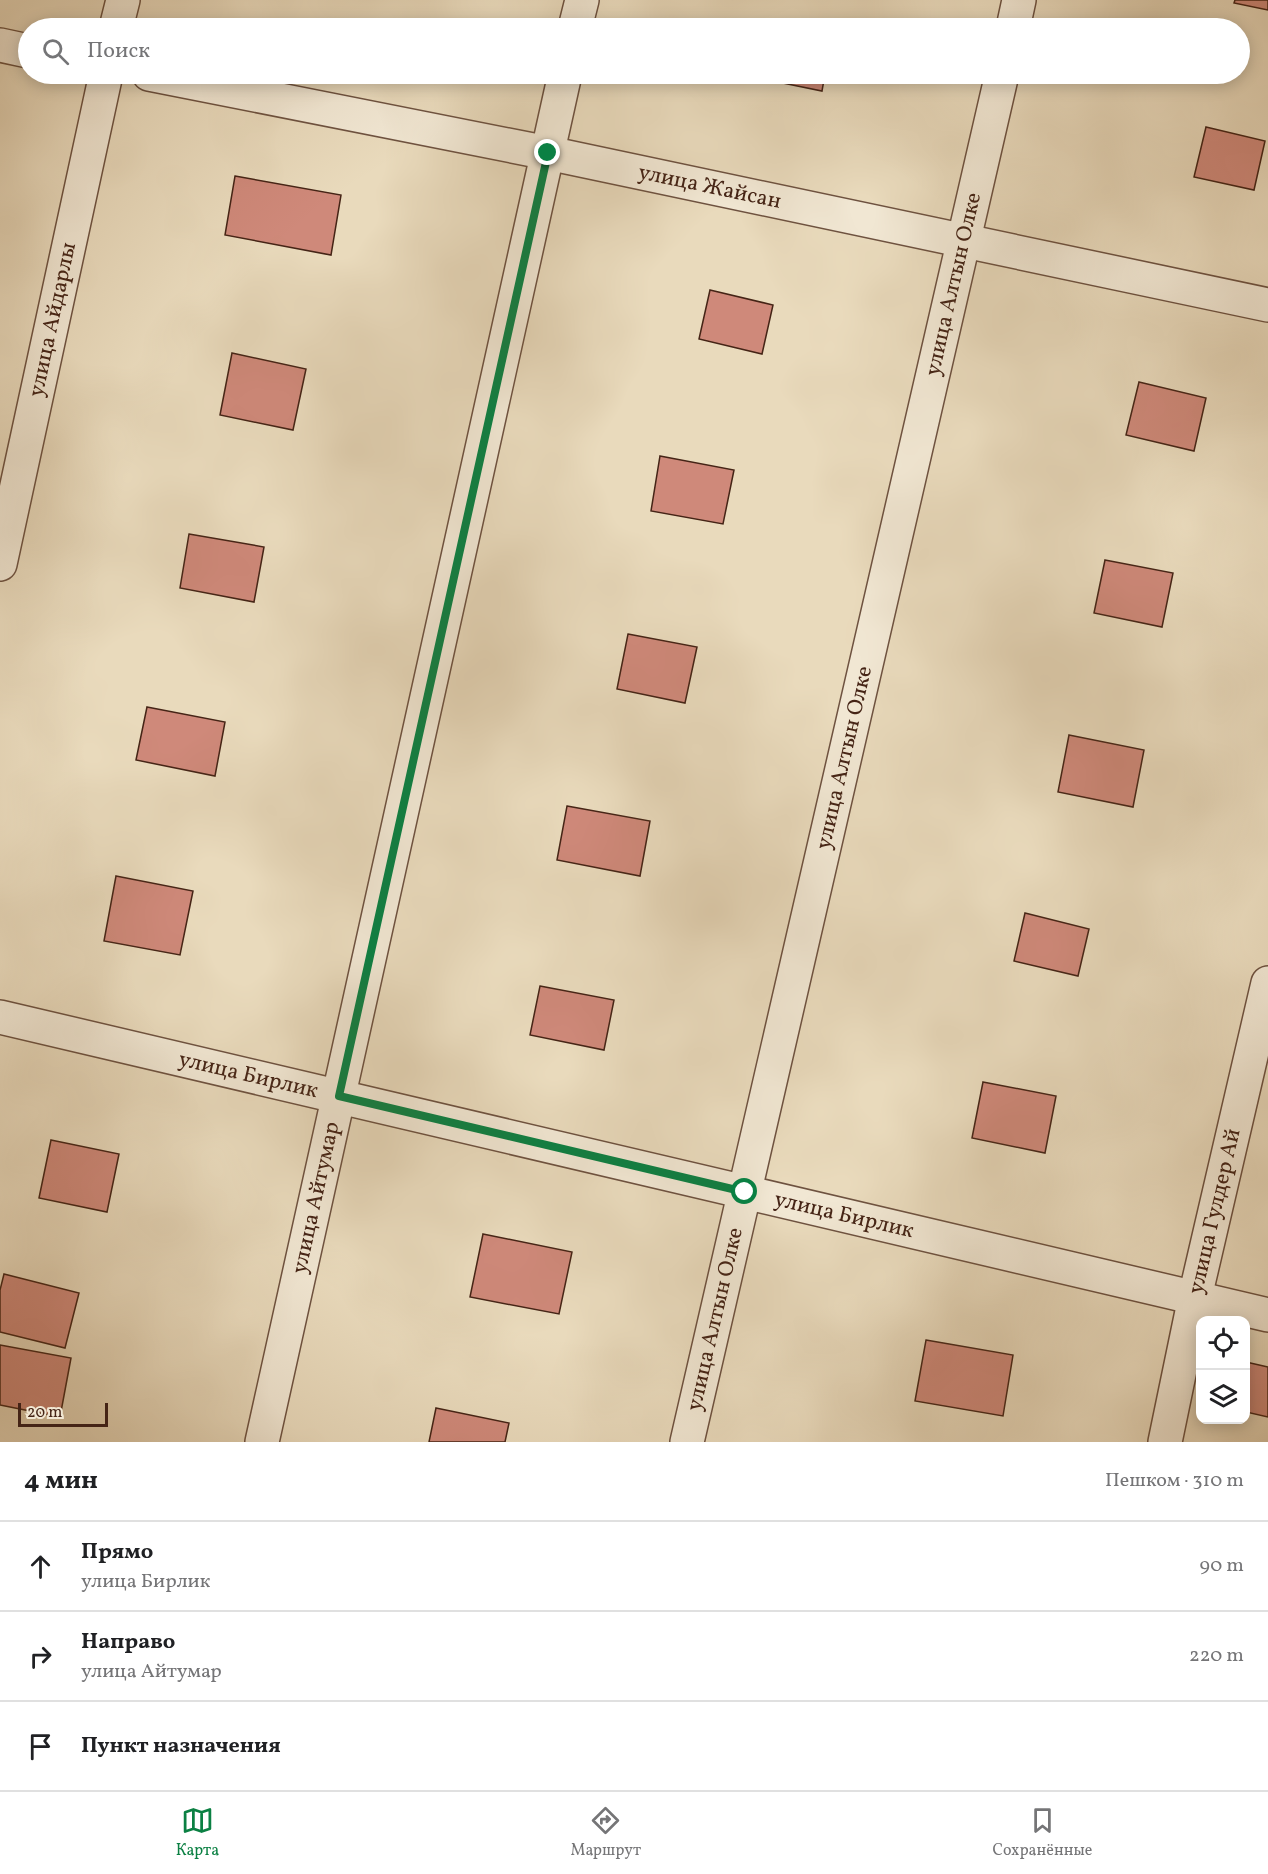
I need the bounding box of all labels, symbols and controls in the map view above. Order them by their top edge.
search box [18,18,1250,84]
icon: search [39,35,72,68]
text: Поиск [87,36,150,67]
route end [534,139,560,165]
street label: улица Жайсан [635,157,784,217]
street label: улица Алтын Олке [917,189,990,379]
street label: улица Айдарлы [21,239,85,400]
street label: улица Алтын Олке [808,663,881,853]
street label: улица Бирлик [175,1044,321,1107]
street label: улица Айтумар [284,1119,348,1277]
street label: улица Гулдер Ай [1181,1126,1249,1297]
route start [731,1178,757,1204]
street label: улица Бирлик [771,1184,917,1247]
street label: улица Алтын Олке [679,1224,751,1414]
map controls [1196,1316,1250,1424]
button: locate [1196,1316,1250,1370]
button: layers [1196,1370,1250,1424]
scale bar [18,1400,108,1428]
text: 20 m [27,1402,62,1424]
text: 4 мин [24,1463,98,1499]
text: Пешком · 310 m [1105,1467,1244,1495]
text: Прямо [81,1537,153,1568]
icon: ahead [24,1550,57,1583]
text: 90 m [1200,1552,1244,1580]
text: улица Бирлик [81,1568,210,1596]
text: Направо [81,1627,175,1658]
icon: right [24,1640,57,1673]
text: 220 m [1189,1642,1244,1670]
text: улица Айтумар [81,1658,222,1686]
icon: arrive [24,1730,57,1763]
text: Пункт назначения [81,1731,281,1762]
tab: Карта [176,1804,219,1862]
tab: Маршрут [570,1804,641,1862]
tab: Сохранённые [992,1804,1092,1862]

